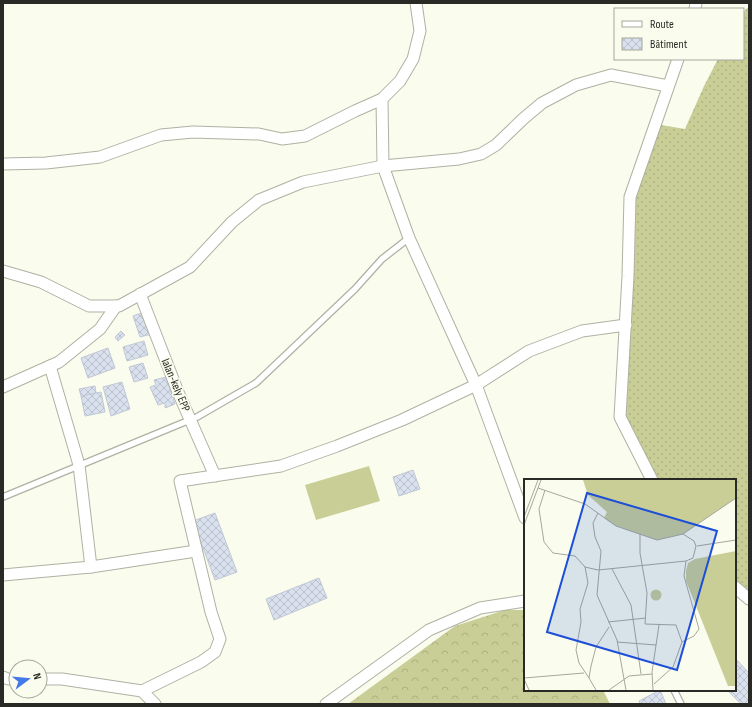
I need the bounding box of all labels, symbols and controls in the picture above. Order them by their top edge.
legend [614,8,744,60]
text: Route [650,17,674,32]
text: Bâtiment [650,37,688,52]
street label: lalan-kely EPP [158,356,193,414]
inset map [524,479,736,691]
north arrow [8,659,48,699]
text: N [30,672,44,681]

